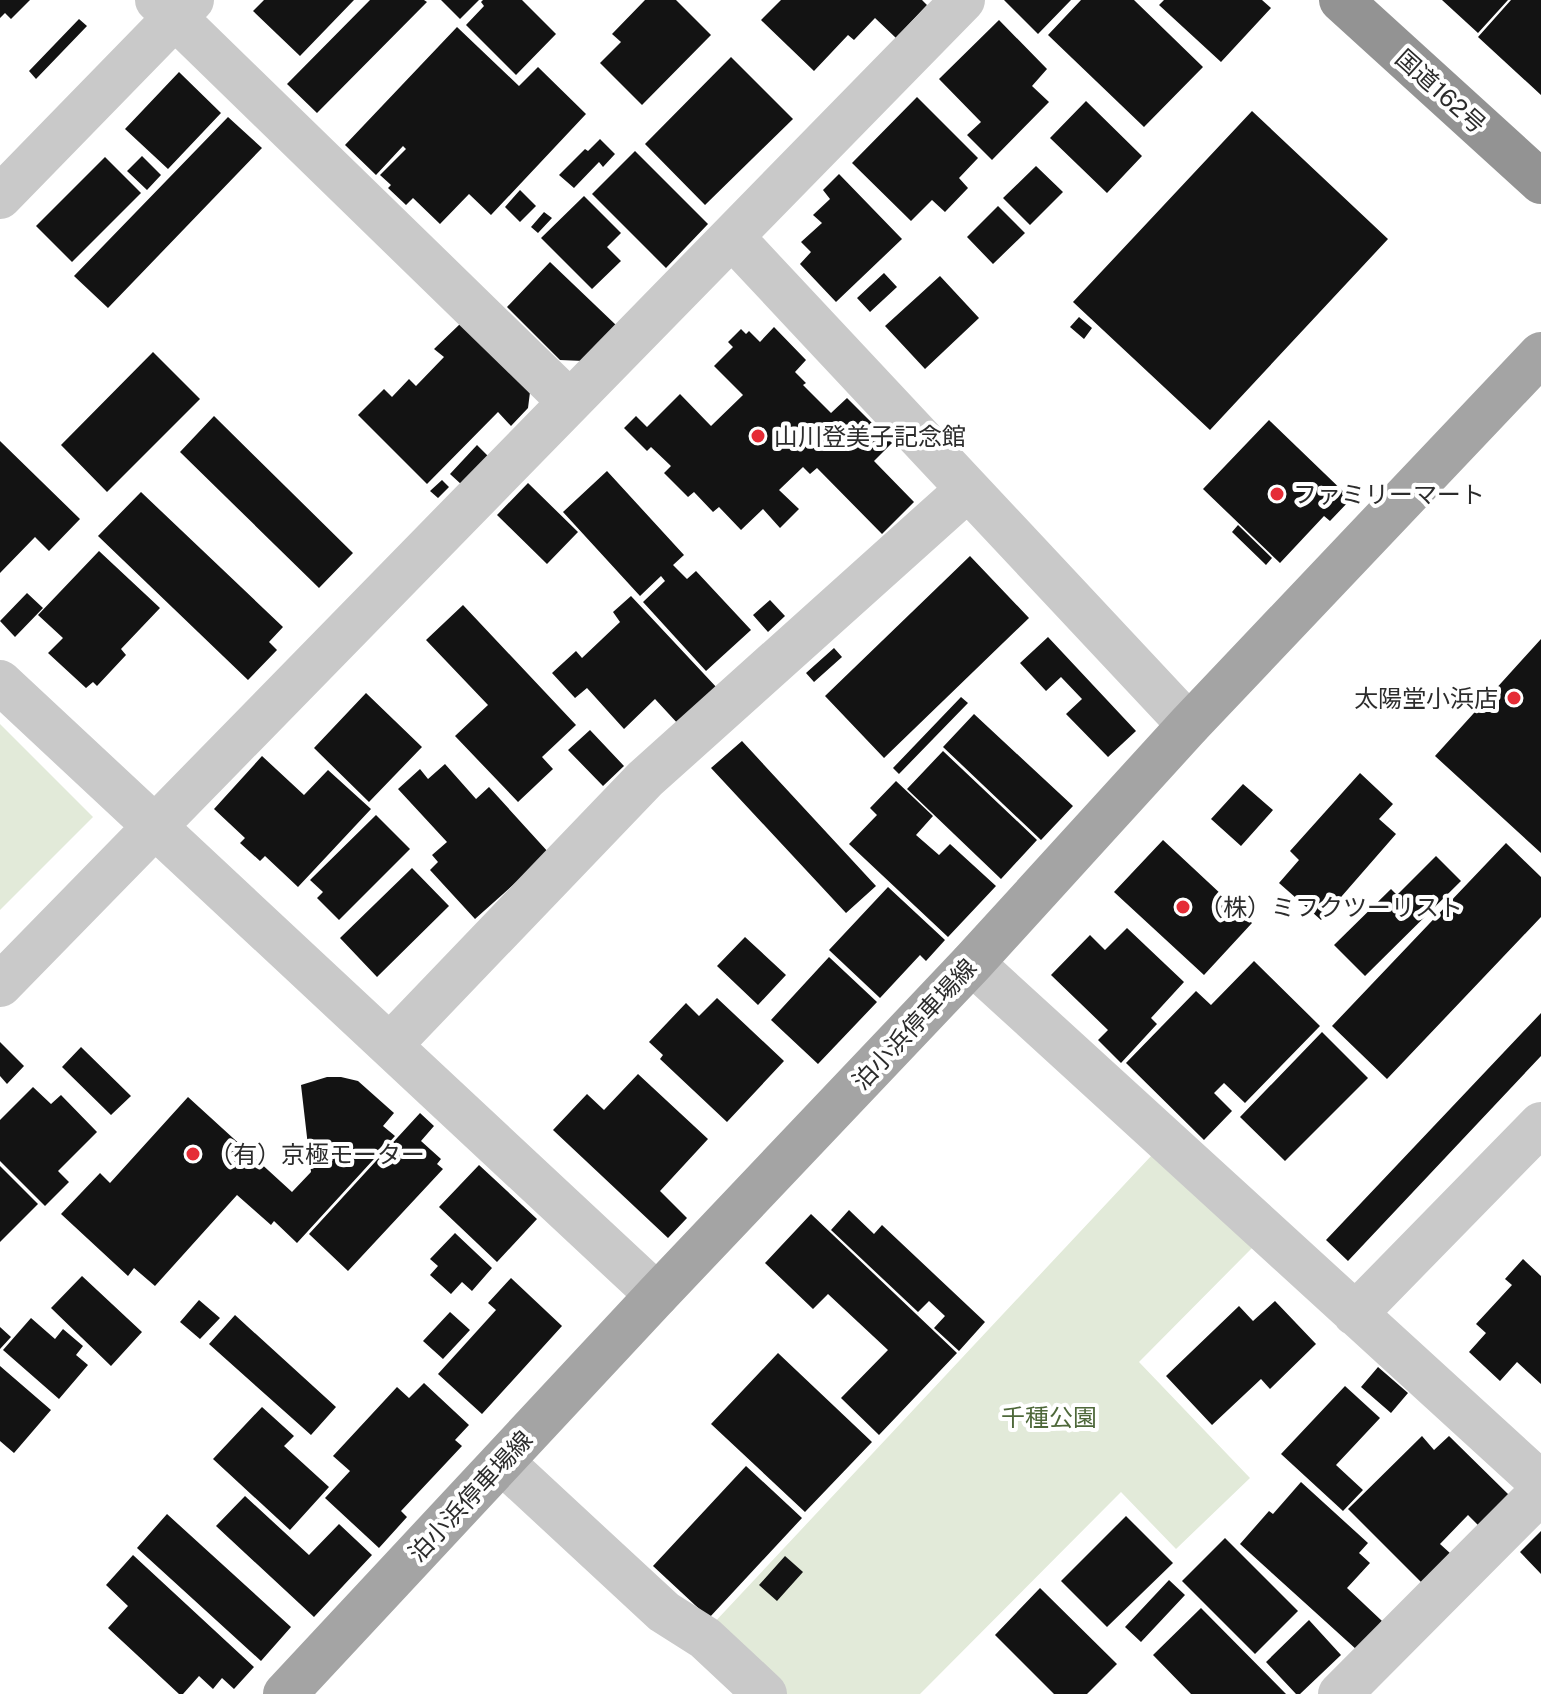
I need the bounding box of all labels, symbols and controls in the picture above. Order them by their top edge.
street label: 国道162号 [1390,43,1492,139]
place label: 山川登美子記念館 [774,422,966,450]
marker: 山川登美子記念館 [749,427,767,445]
place label: ファミリーマート [1293,480,1485,508]
marker: ファミリーマート [1268,485,1286,503]
place label: 太陽堂小浜店 [1354,684,1498,712]
marker: 太陽堂小浜店 [1505,689,1523,707]
place label: （株）ミフクツーリスト [1199,893,1463,921]
marker: （株）ミフクツーリスト [1174,898,1192,916]
street label: 泊小浜停車場線 [846,953,982,1095]
place label: （有）京極モーター [209,1140,425,1168]
marker: （有）京極モーター [184,1145,202,1163]
park label: 千種公園 [1001,1403,1097,1431]
street label: 泊小浜停車場線 [402,1425,538,1567]

